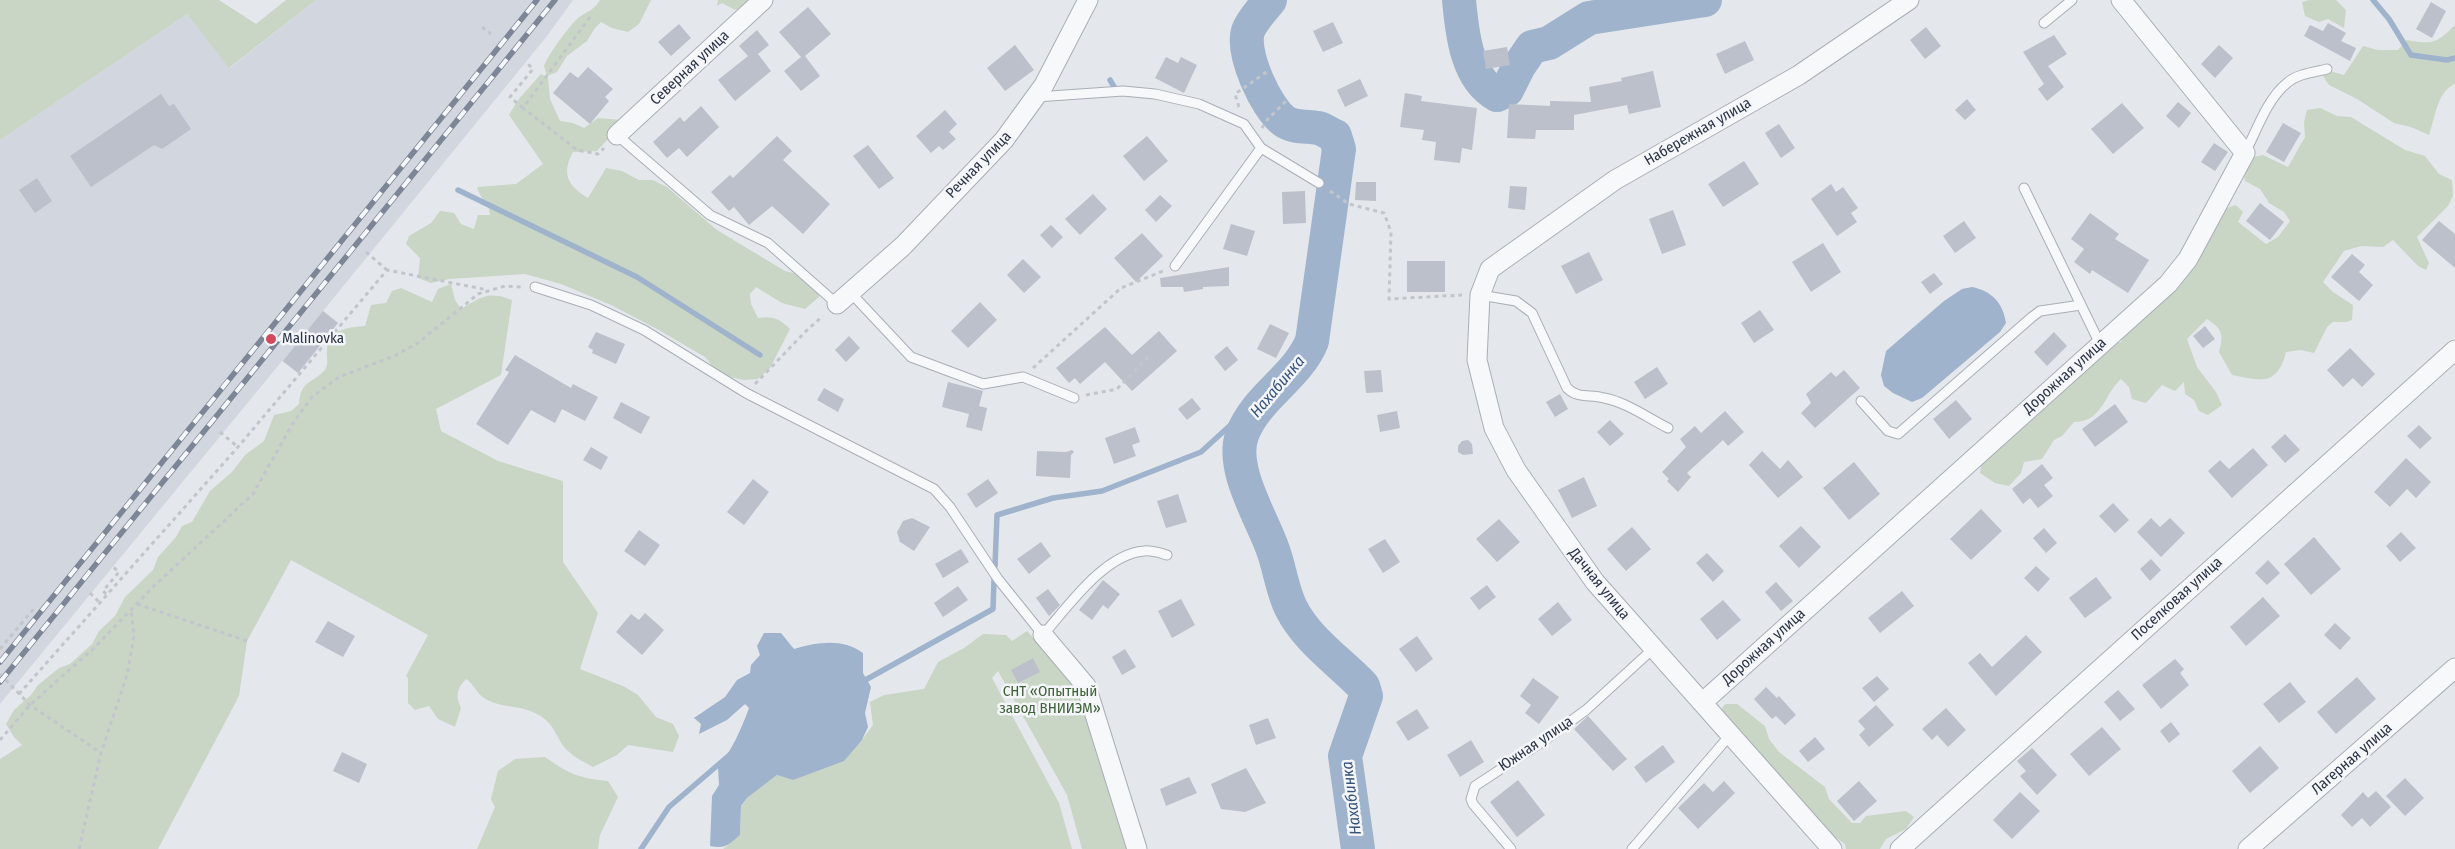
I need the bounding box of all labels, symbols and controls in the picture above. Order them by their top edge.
street label: Северная улица [647,27,733,109]
street label: Набережная улица [1641,94,1755,170]
street label: Речная улица [943,128,1015,202]
place label: Malinovka [282,330,344,348]
marker: Malinovka [264,332,278,346]
street label: Дорожная улица [2020,334,2110,418]
water label: Нахабинка [1247,352,1309,422]
street label: Дачная улица [1565,545,1633,623]
street label: Поселковая улица [2128,553,2226,645]
street label: Дорожная улица [1719,605,1809,689]
park label: СНТ «Опытный завод ВНИИЭМ» [999,683,1101,718]
street label: Южная улица [1495,713,1577,775]
street label: Лагерная улица [2308,719,2396,799]
water label: Нахабинка [1338,760,1366,836]

